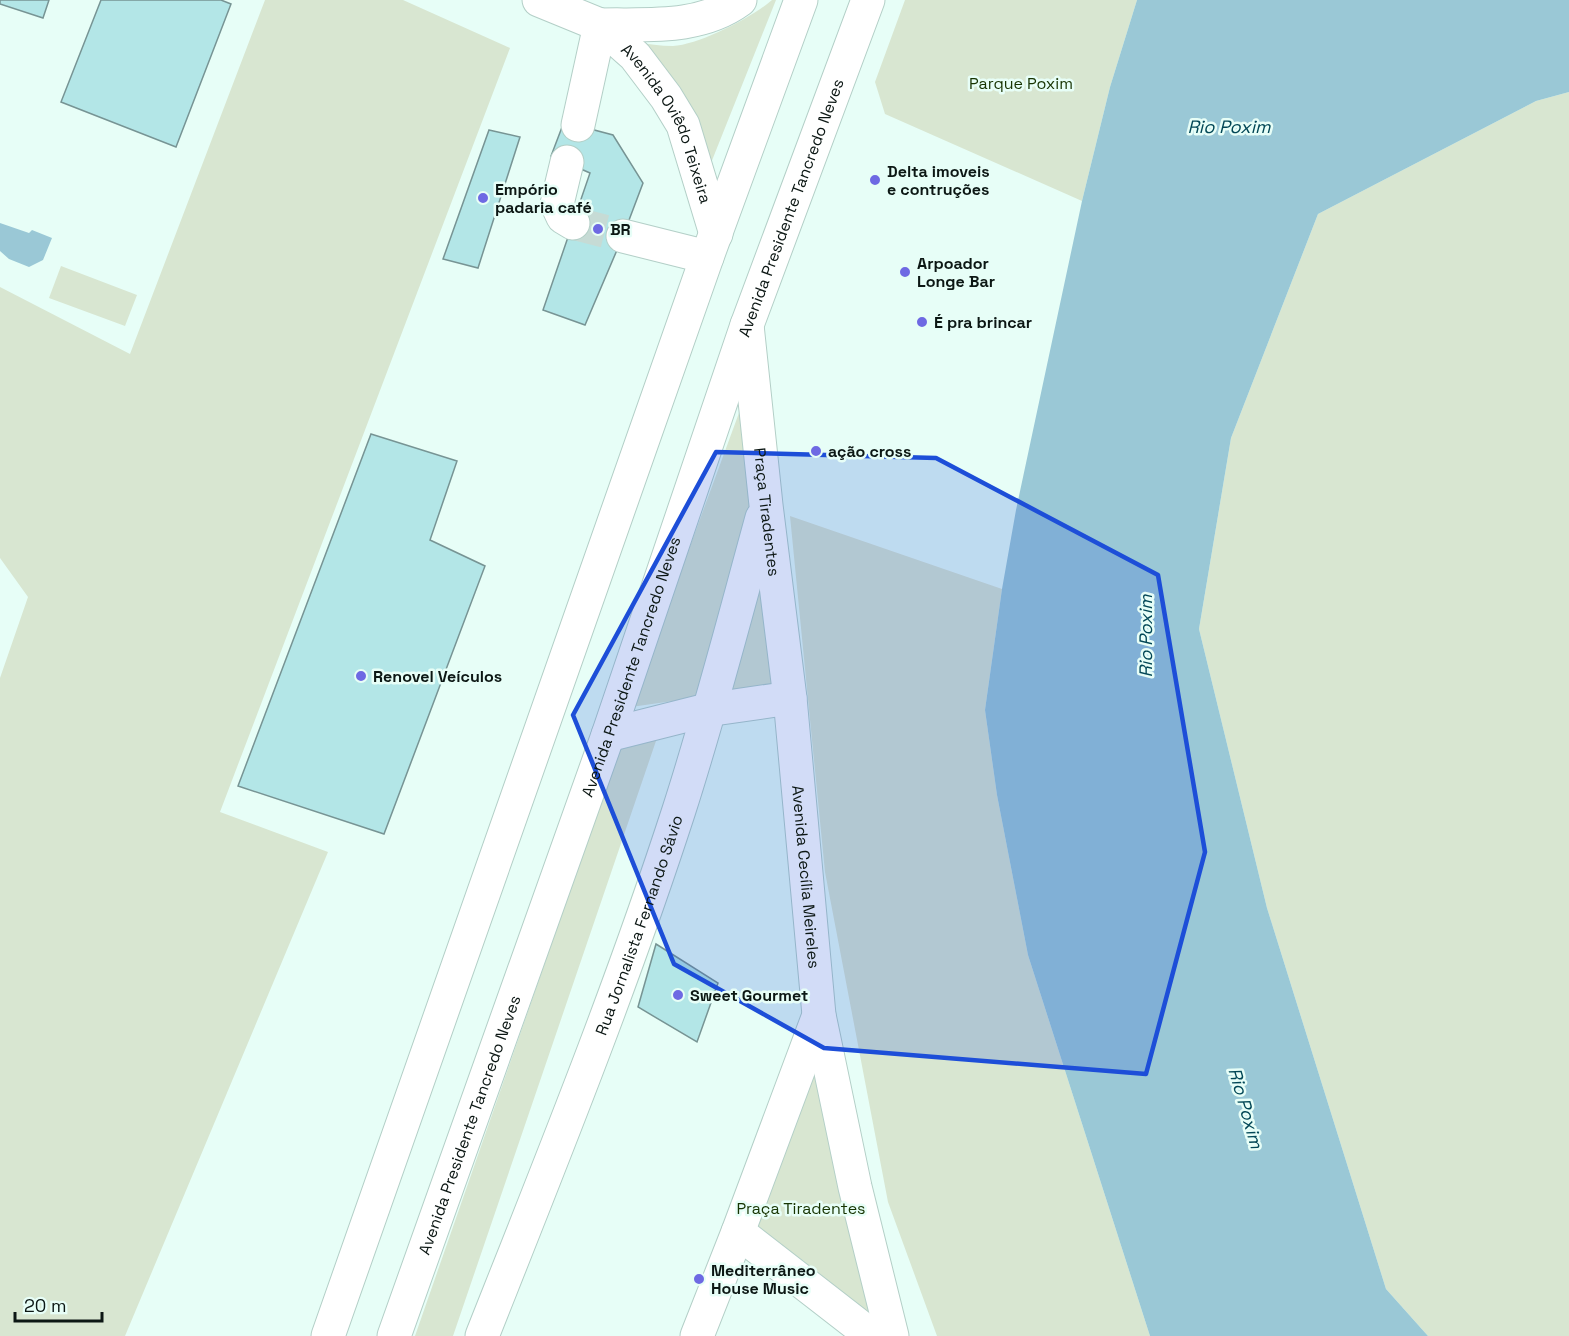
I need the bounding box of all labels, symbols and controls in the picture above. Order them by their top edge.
street label: Avenida Oviêdo Teixeira [617,38,717,206]
park label: Parque Poxim [969,73,1073,94]
street label: Avenida Presidente Tancredo Neves [733,76,848,340]
water label: Rio Poxim [1187,115,1271,138]
place label: Delta imoveis e contruções [887,161,990,200]
marker: Delta imoveis e contruções [868,173,882,187]
place label: Empório padaria café [495,179,592,218]
marker: Empório padaria café [476,191,490,205]
place label: BR [610,219,631,240]
marker: BR [591,222,605,236]
place label: Arpoador Longe Bar [917,253,995,292]
marker: Arpoador Longe Bar [898,265,912,279]
place label: É pra brincar [934,312,1032,333]
marker: É pra brincar [915,315,929,329]
place label: ação cross [828,441,911,462]
marker: ação cross [809,444,823,458]
street label: Praça Tiradentes [750,447,785,577]
street label: Avenida Presidente Tancredo Neves [576,534,685,800]
water label: Rio Poxim [1134,594,1157,678]
place label: Renovel Veículos [373,666,502,687]
marker: Renovel Veículos [354,669,368,683]
street label: Avenida Cecília Meireles [788,784,825,969]
street label: Rua Jornalista Fernando Sávio [590,812,687,1038]
place label: Sweet Gourmet [690,985,808,1006]
marker: Sweet Gourmet [671,988,685,1002]
street label: Avenida Presidente Tancredo Neves [413,992,525,1258]
water label: Rio Poxim [1223,1065,1269,1152]
park label: Praça Tiradentes [736,1198,866,1219]
place label: Mediterrâneo House Music [711,1260,816,1299]
marker: Mediterrâneo House Music [692,1272,706,1286]
scale bar [15,1285,102,1323]
text: 20 m [24,1294,67,1317]

